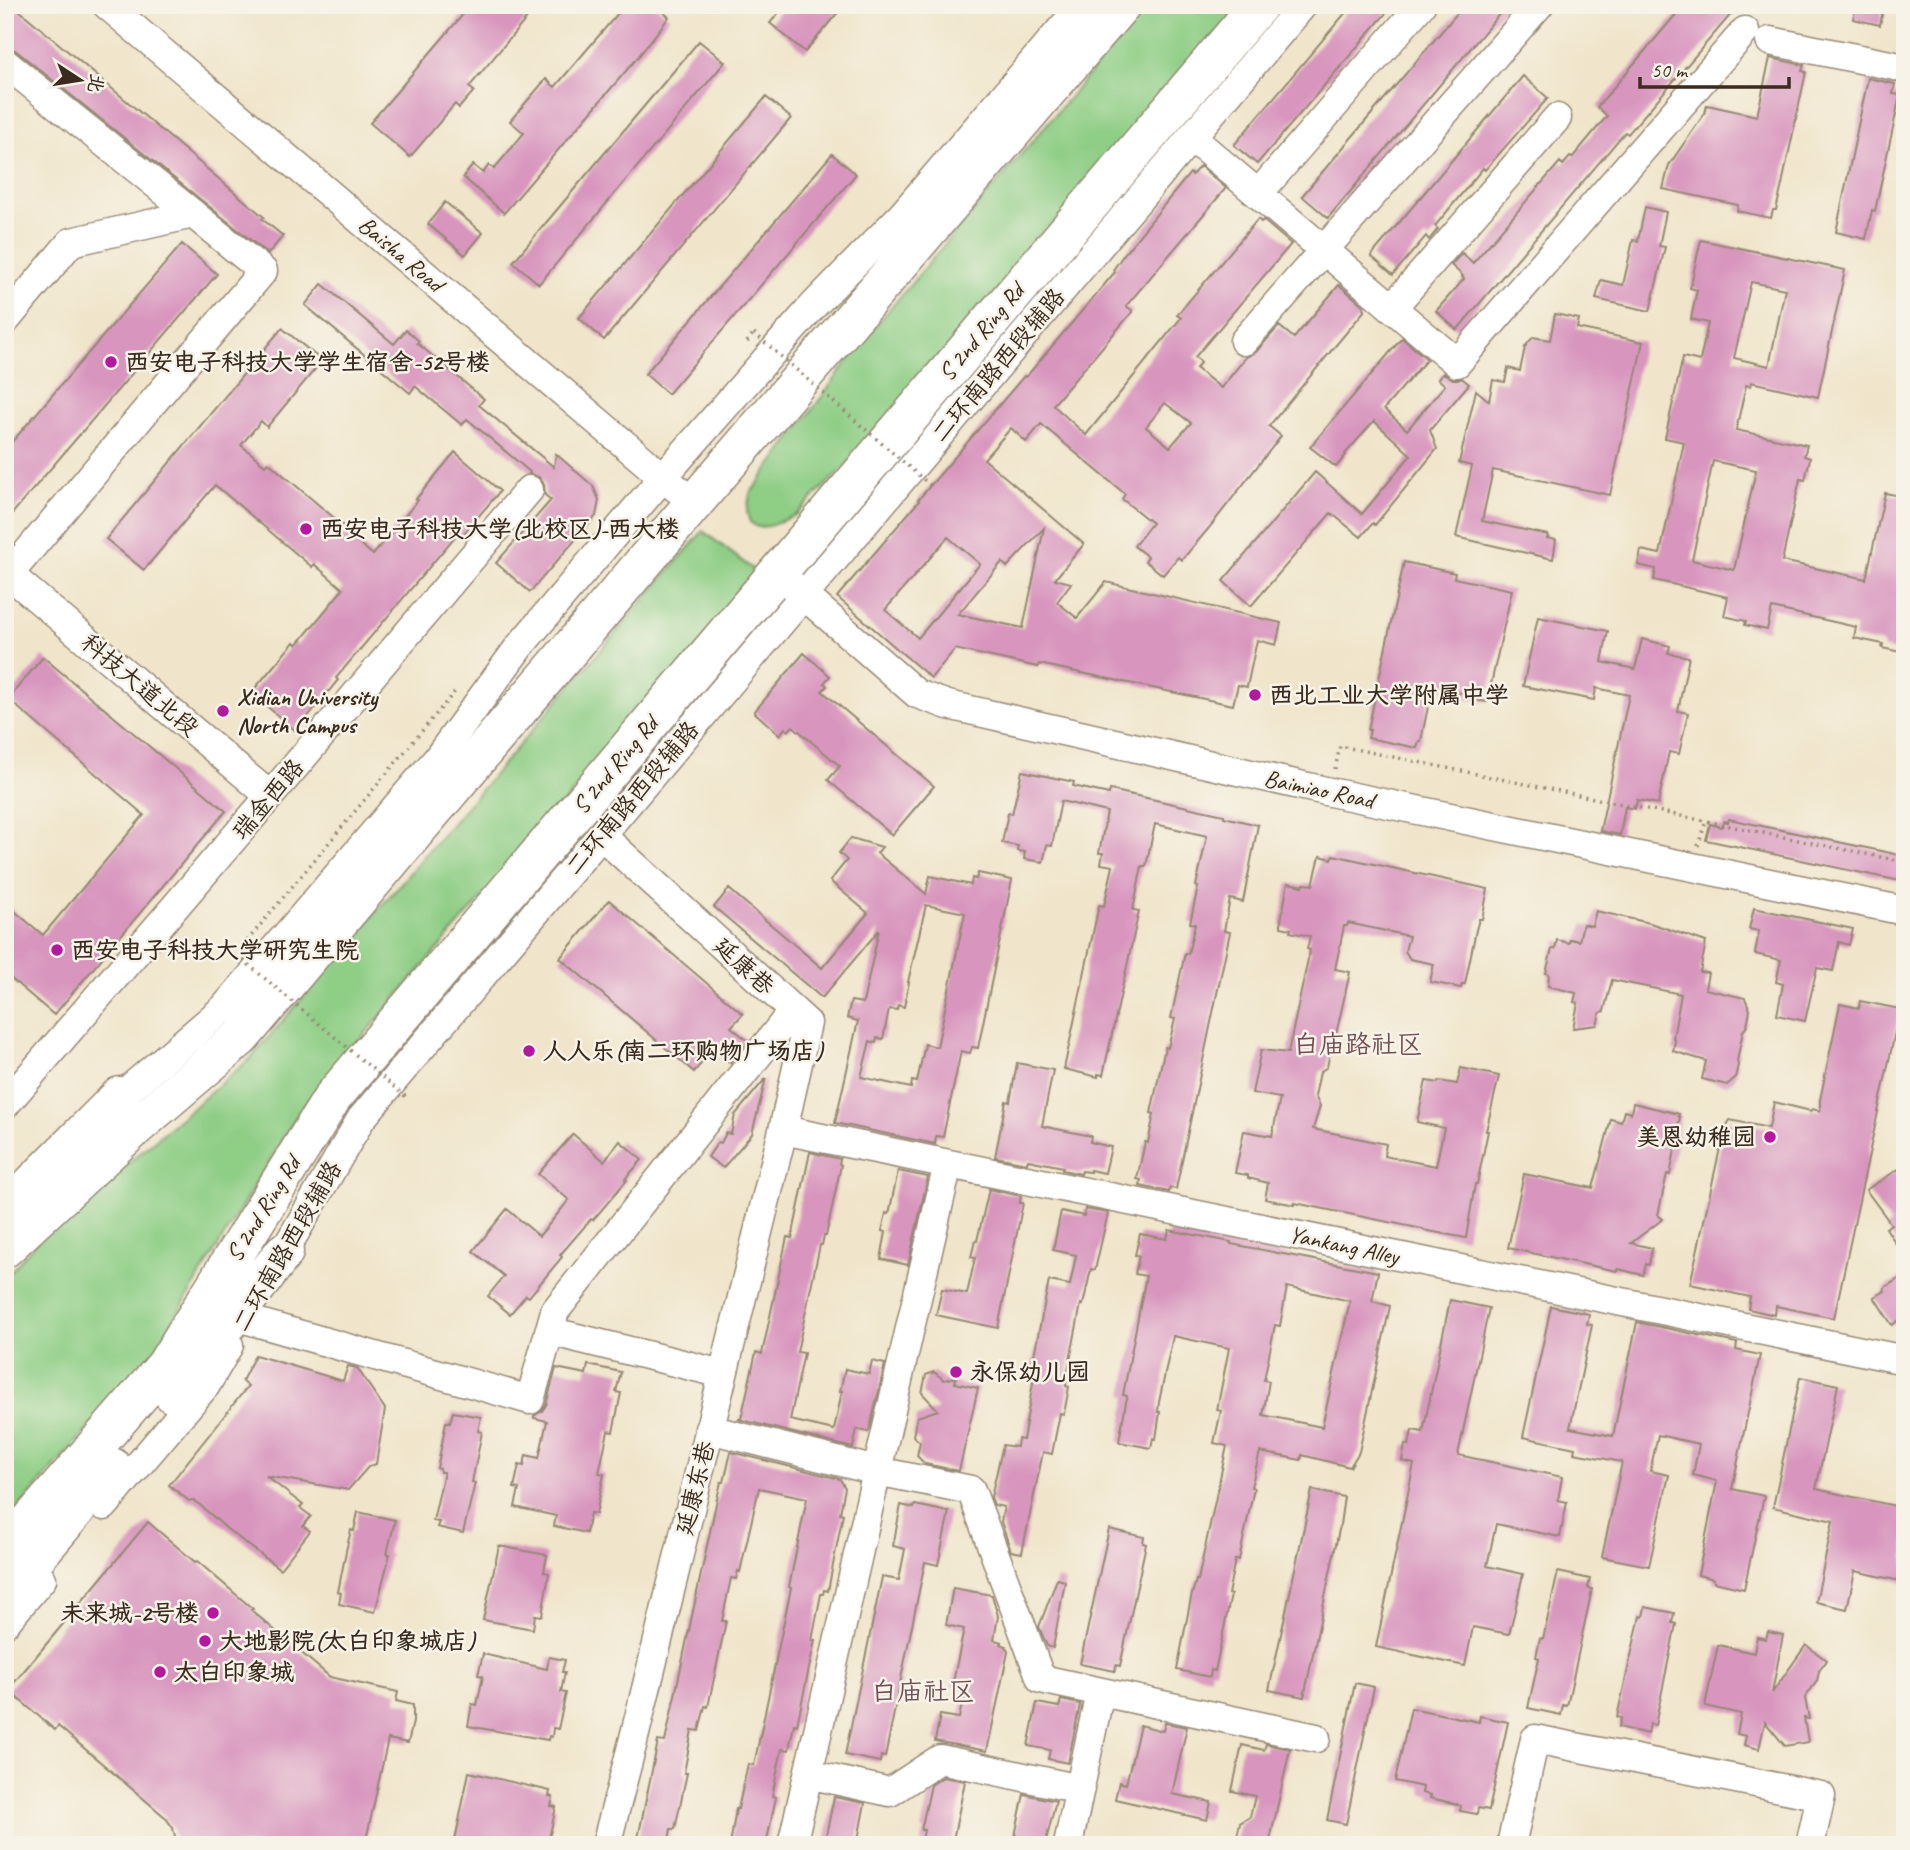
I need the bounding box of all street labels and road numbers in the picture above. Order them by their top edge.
street label: Baisha Road [352,210,453,301]
street label: S 2nd Ring Rd [932,274,1033,387]
street label: 二环南路西段辅路 [925,282,1071,448]
street label: 科技大道北段 [75,627,205,743]
street label: S 2nd Ring Rd [566,707,667,820]
street label: 二环南路西段辅路 [559,715,705,881]
street label: 瑞金西路 [226,753,310,845]
street label: Baimiao Road [1261,763,1380,816]
street label: 延康巷 [707,931,781,1001]
street label: S 2nd Ring Rd [219,1148,309,1267]
street label: 二环南路西段辅路 [226,1155,348,1337]
street label: Yankang Alley [1286,1219,1403,1272]
street label: 延康东巷 [669,1438,721,1538]

